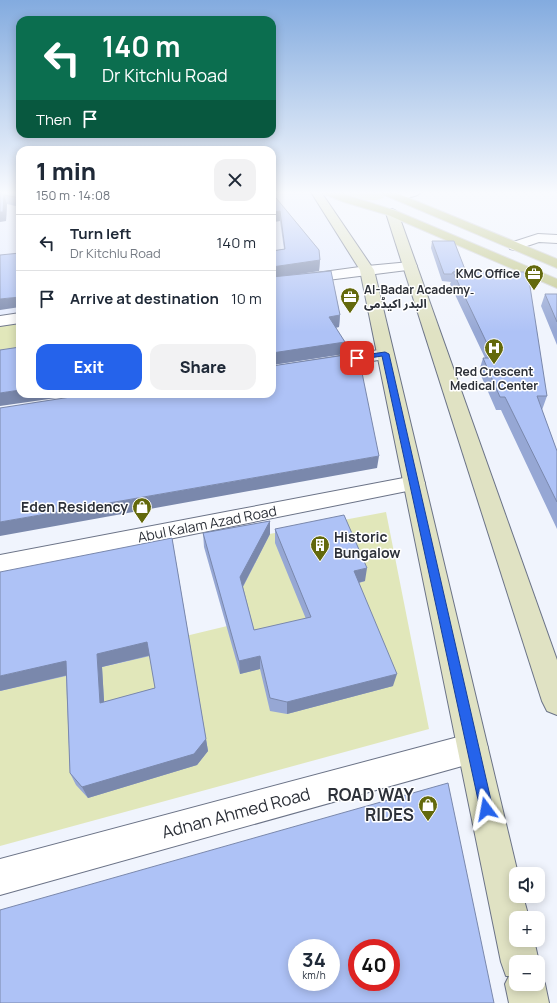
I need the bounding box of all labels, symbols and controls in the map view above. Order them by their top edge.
text: 140 m [102,27,181,65]
icon: left [36,32,88,84]
text: Dr Kitchlu Road [102,63,228,87]
icon: arrive [79,108,101,130]
text: Then [36,109,71,130]
text: 1 min [36,154,96,187]
button: close [214,159,256,201]
text: 150 m · 14:08 [36,186,110,204]
text: Turn left [70,223,132,244]
icon: left [36,232,58,254]
text: 140 m [216,232,256,253]
text: Dr Kitchlu Road [70,244,161,262]
office icon: KMC Office [523,263,545,291]
place label: KMC Office [456,265,520,282]
place label: Al-Badar Academy۔ البدر اکیڈمی [364,281,474,312]
office icon: Al-Badar Academy۔ البدر اکیڈمی [339,286,361,314]
icon: arrive [36,288,58,310]
text: Arrive at destination [70,288,219,309]
text: 10 m [231,288,262,309]
hospital icon: Red Crescent Medical Center [483,337,505,365]
pin [340,341,374,375]
button: Exit [36,344,142,390]
button: Share [150,344,256,390]
icon: arrive [346,347,368,369]
place label: Red Crescent Medical Center [450,363,538,394]
shop icon: Eden Residency [131,496,153,524]
place label: Eden Residency [21,497,128,516]
street label: Abul Kalam Azad Road [136,501,278,546]
place label: Historic Bungalow [334,527,401,562]
building icon: Historic Bungalow [309,534,331,562]
street label: Adnan Ahmed Road [159,782,313,843]
place label: ROAD WAY RIDES [328,783,415,826]
position arrow [465,788,507,830]
shop icon: ROAD WAY RIDES [417,794,439,822]
map controls [509,867,545,991]
button: sound [509,867,545,903]
button: + [509,911,545,947]
speed limit sign: 40 [348,939,400,991]
text: 34 [302,946,326,973]
button: − [509,955,545,991]
text: km/h [302,968,326,982]

